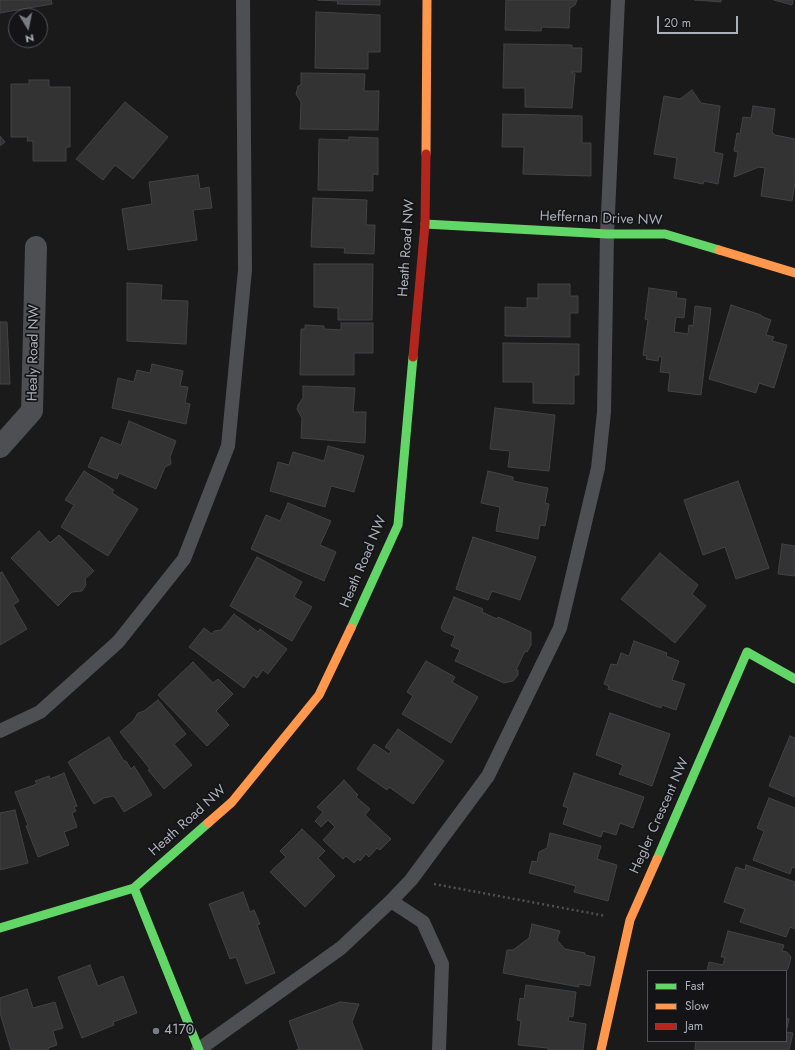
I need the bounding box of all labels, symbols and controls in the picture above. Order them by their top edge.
north arrow [8,8,48,48]
scale bar [659,8,740,34]
text: 20 m [664,14,691,32]
text: N [24,30,36,47]
street label: Heath Road NW [395,199,419,297]
street label: Heffernan Drive NW [539,208,663,230]
street label: Healy Road NW [25,305,43,401]
street label: Heath Road NW [337,514,391,610]
street label: Hegler Crescent NW [627,755,693,877]
street label: Heath Road NW [146,782,230,860]
legend [647,970,787,1042]
text: Fast [685,977,704,995]
text: Slow [685,997,709,1015]
text: Jam [685,1017,703,1035]
place label: 4170 [164,1023,194,1039]
marker: 4170 [151,1026,161,1036]

